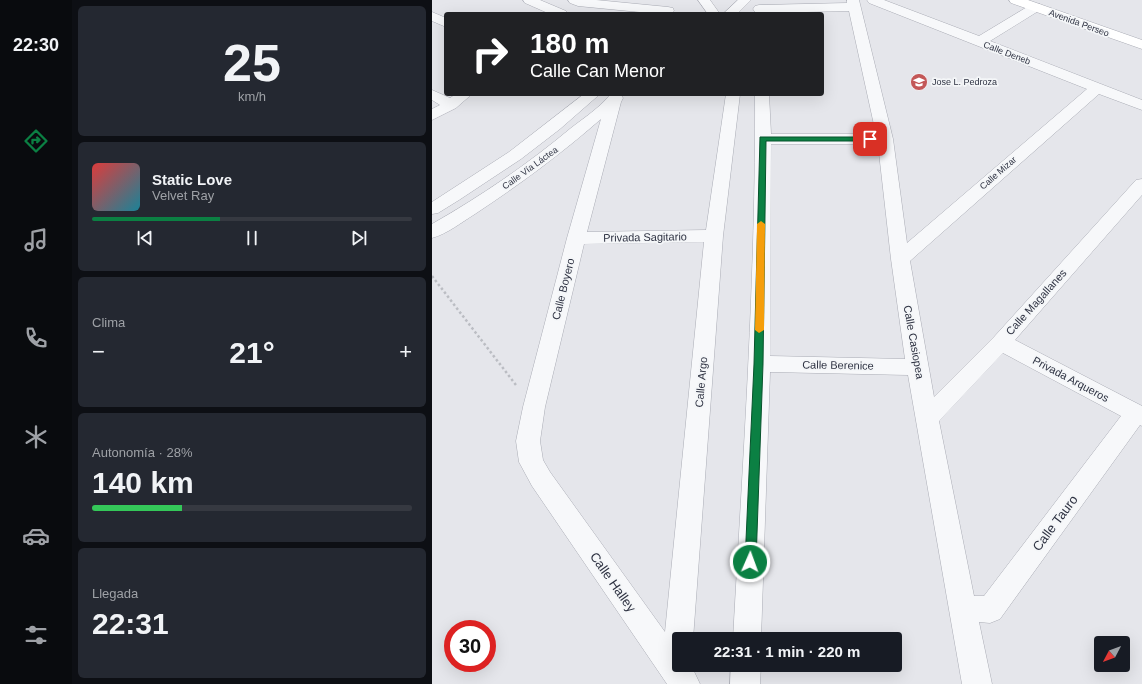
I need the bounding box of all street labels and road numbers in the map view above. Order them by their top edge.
street label: Avenida Perseo [1048,7,1110,39]
street label: Calle Deneb [982,39,1032,67]
street label: Calle Vía Láctea [500,145,560,191]
street label: Calle Mizar [978,154,1018,192]
street label: Privada Sagitario [603,230,687,244]
street label: Calle Boyero [550,257,576,321]
street label: Calle Magallanes [1003,266,1069,337]
street label: Calle Casiopea [902,304,927,381]
street label: Privada Arqueros [1031,354,1112,404]
street label: Calle Argo [693,356,709,408]
street label: Calle Berenice [802,358,874,372]
street label: Calle Tauro [1029,492,1081,554]
street label: Calle Halley [587,549,639,615]

